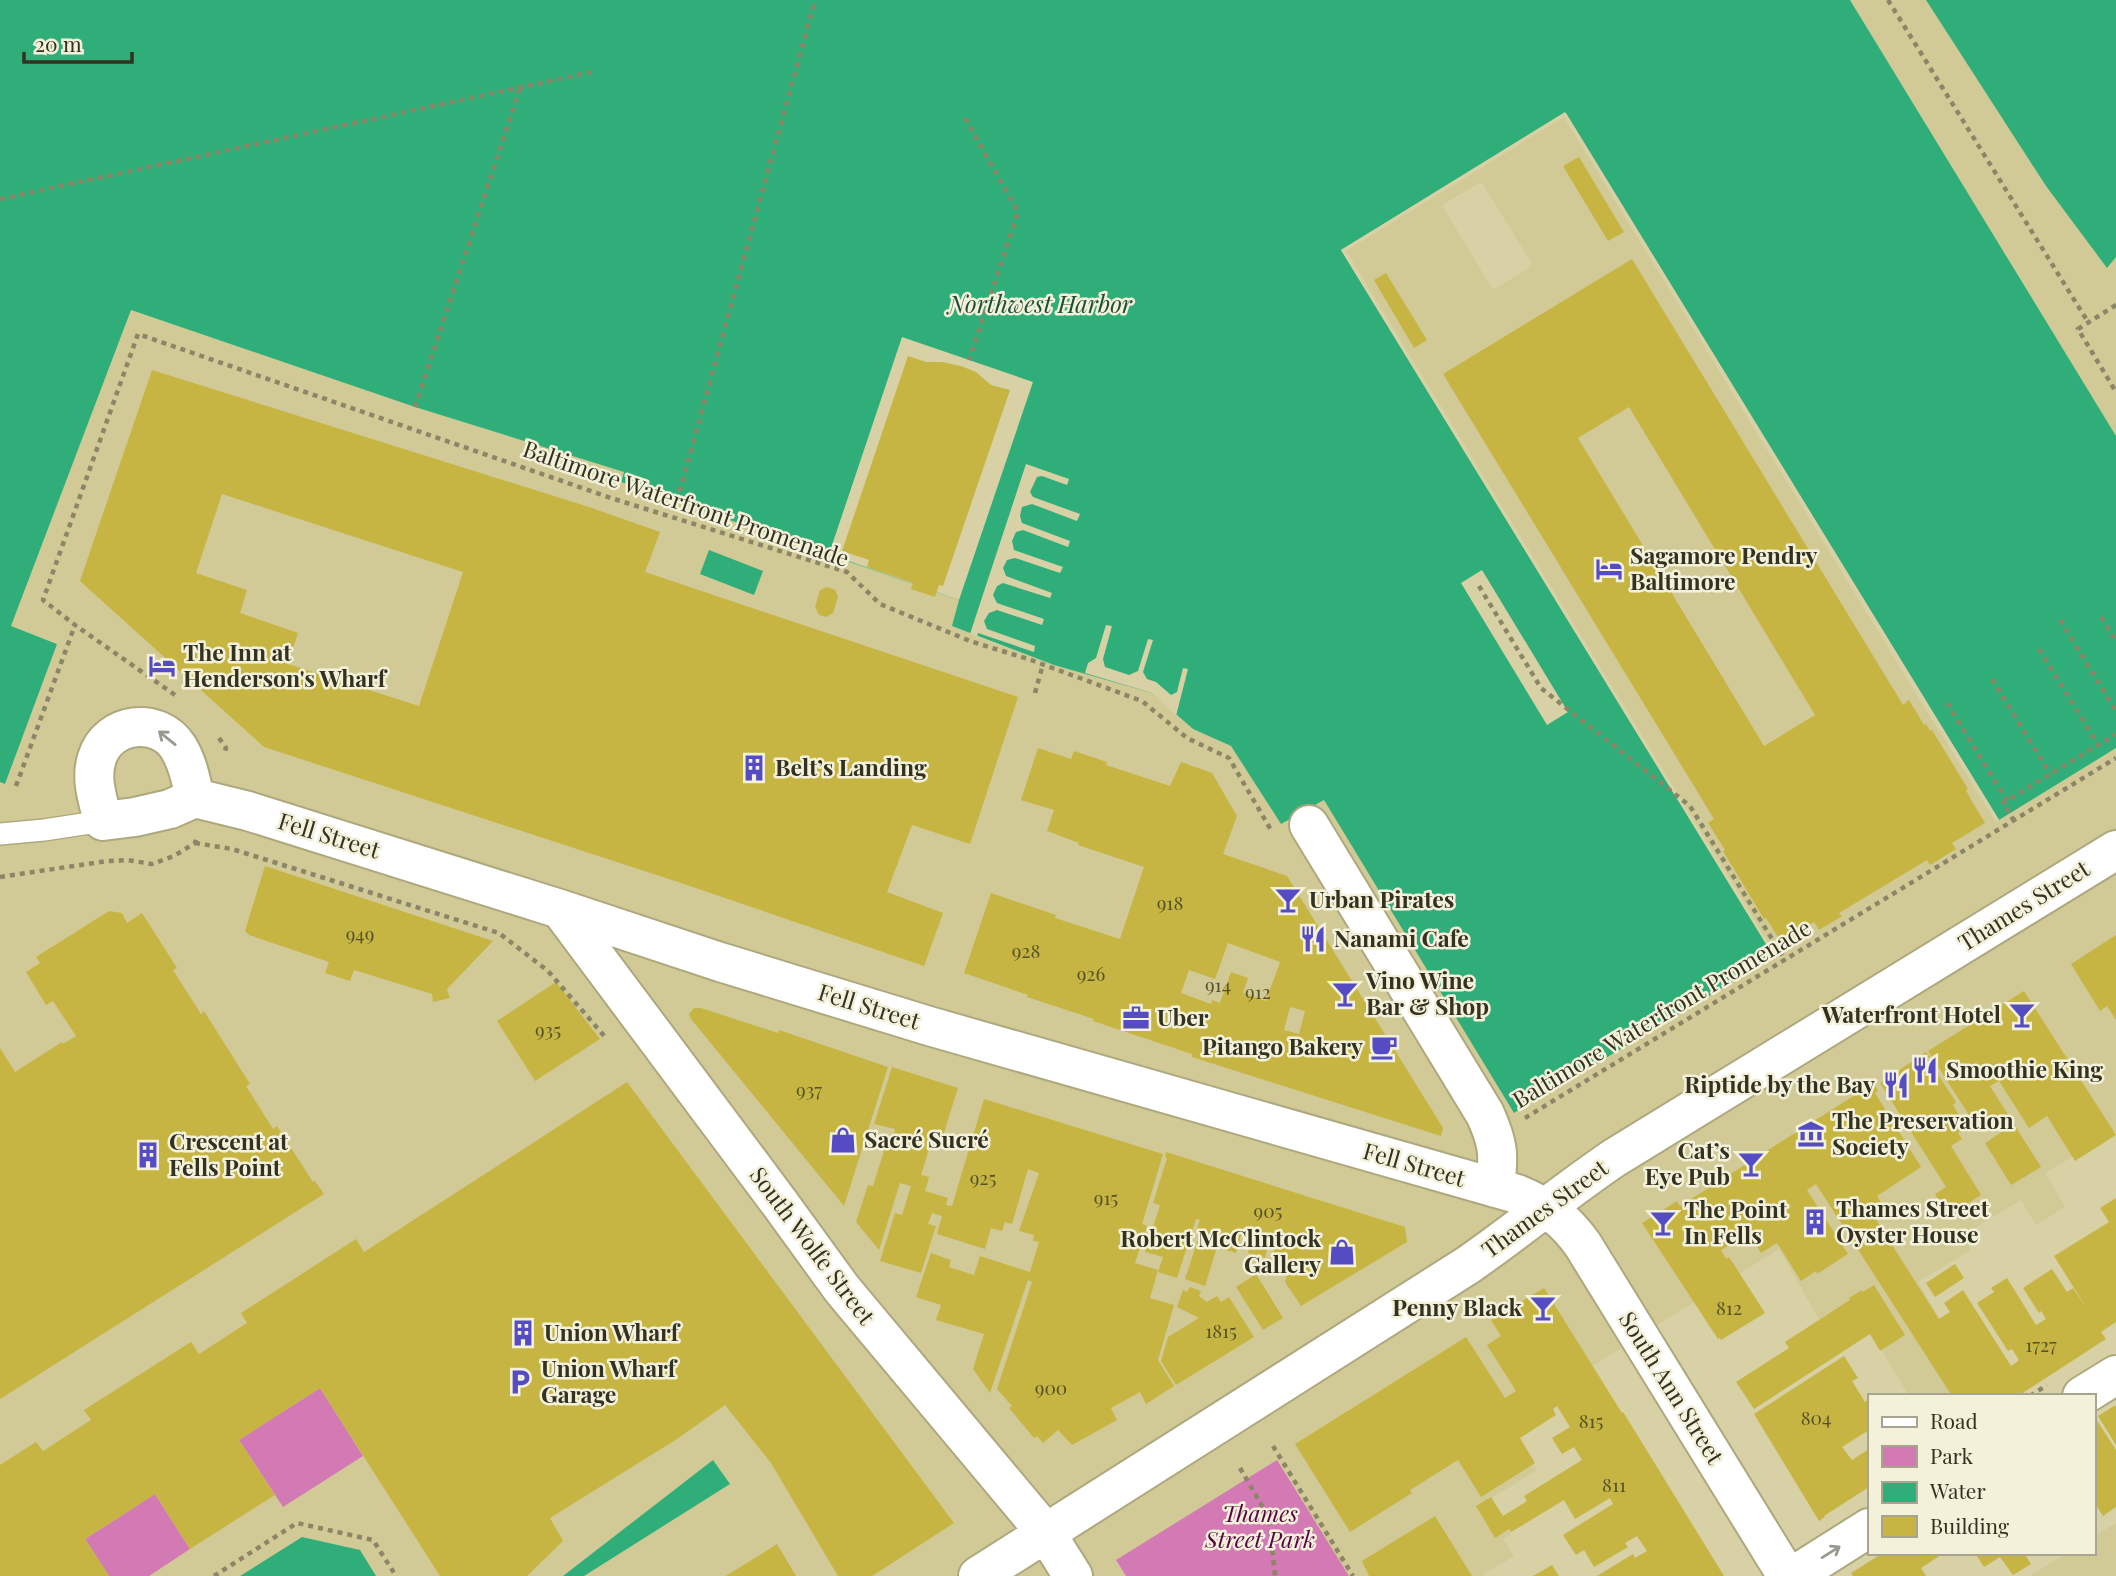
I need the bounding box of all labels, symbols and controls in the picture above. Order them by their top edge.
scale bar [24,21,133,65]
text: 20 m [35,29,82,57]
water label: Northwest Harbor [946,287,1133,319]
street label: Baltimore Waterfront Promenade [519,432,854,573]
place label: Sagamore Pendry Baltimore [1630,539,1817,596]
hotel icon: Sagamore Pendry Baltimore [1594,554,1624,584]
place label: The Inn at Henderson's Wharf [183,636,388,693]
hotel icon: The Inn at Henderson's Wharf [147,651,177,681]
one-way arrow [159,730,177,746]
place label: Belt’s Landing [775,751,927,782]
building icon: Belt’s Landing [739,753,769,783]
street label: Fell Street [275,804,385,865]
street label: Thames Street [1952,852,2095,957]
place label: Urban Pirates [1309,883,1454,914]
bar icon: Urban Pirates [1273,885,1303,915]
house number: 918 [1157,889,1183,915]
street label: Baltimore Waterfront Promenade [1506,911,1816,1114]
house number: 949 [346,920,374,946]
place label: Nanami Cafe [1334,922,1469,953]
restaurant icon: Nanami Cafe [1298,924,1328,954]
house number: 928 [1012,937,1040,963]
house number: 926 [1077,960,1105,986]
place label: Vino Wine Bar & Shop [1365,964,1489,1021]
house number: 914 [1205,971,1231,997]
street label: Fell Street [815,975,925,1036]
house number: 912 [1245,978,1271,1004]
bar icon: Vino Wine Bar & Shop [1330,979,1360,1009]
place label: Waterfront Hotel [1821,998,2001,1029]
bar icon: Waterfront Hotel [2007,1000,2037,1030]
place label: Uber [1157,1001,1209,1032]
office icon: Uber [1121,1003,1151,1033]
house number: 935 [535,1016,561,1042]
place label: Pitango Bakery [1202,1030,1363,1061]
cafe icon: Pitango Bakery [1369,1032,1399,1062]
place label: Smoothie King [1946,1053,2103,1084]
restaurant icon: Smoothie King [1910,1055,1940,1085]
place label: Riptide by the Bay [1684,1068,1875,1099]
restaurant icon: Riptide by the Bay [1881,1070,1911,1100]
house number: 937 [796,1076,822,1102]
place label: The Preservation Society [1832,1104,2014,1161]
museum icon: The Preservation Society [1796,1119,1826,1149]
place label: Sacré Sucré [864,1123,989,1154]
place label: Crescent at Fells Point [169,1125,289,1182]
shop icon: Sacré Sucré [828,1125,858,1155]
street label: Fell Street [1360,1134,1470,1193]
place label: Cat’s Eye Pub [1645,1134,1730,1191]
building icon: Crescent at Fells Point [133,1140,163,1170]
bar icon: Cat’s Eye Pub [1736,1149,1766,1179]
street label: Thames Street [1475,1151,1614,1264]
street label: South Wolfe Street [744,1160,883,1331]
house number: 925 [970,1164,996,1190]
house number: 915 [1094,1184,1118,1210]
place label: Thames Street Oyster House [1836,1192,1990,1249]
place label: The Point In Fells [1684,1193,1788,1250]
house number: 905 [1254,1197,1283,1223]
building icon: Thames Street Oyster House [1800,1207,1830,1237]
bar icon: The Point In Fells [1648,1208,1678,1238]
place label: Robert McClintock Gallery [1120,1222,1322,1279]
shop icon: Robert McClintock Gallery [1327,1237,1357,1267]
place label: Penny Black [1392,1291,1523,1322]
bar icon: Penny Black [1528,1293,1558,1323]
house number: 812 [1716,1294,1742,1320]
street label: South Ann Street [1613,1305,1732,1470]
place label: Union Wharf [544,1316,681,1347]
house number: 1815 [1205,1317,1237,1343]
building icon: Union Wharf [508,1318,538,1348]
house number: 1727 [2025,1331,2057,1357]
place label: Union Wharf Garage [541,1352,678,1409]
parking icon: Union Wharf Garage [505,1367,535,1397]
house number: 900 [1035,1374,1067,1400]
legend [1868,1394,2095,1555]
house number: 804 [1801,1404,1831,1430]
text: Road [1930,1406,1978,1434]
house number: 815 [1579,1407,1603,1433]
text: Park [1930,1441,1974,1469]
house number: 811 [1602,1471,1626,1497]
text: Water [1929,1476,1986,1504]
park label: Thames Street Park [1204,1497,1315,1554]
text: Building [1930,1511,2009,1539]
one-way arrow [1820,1544,1840,1558]

